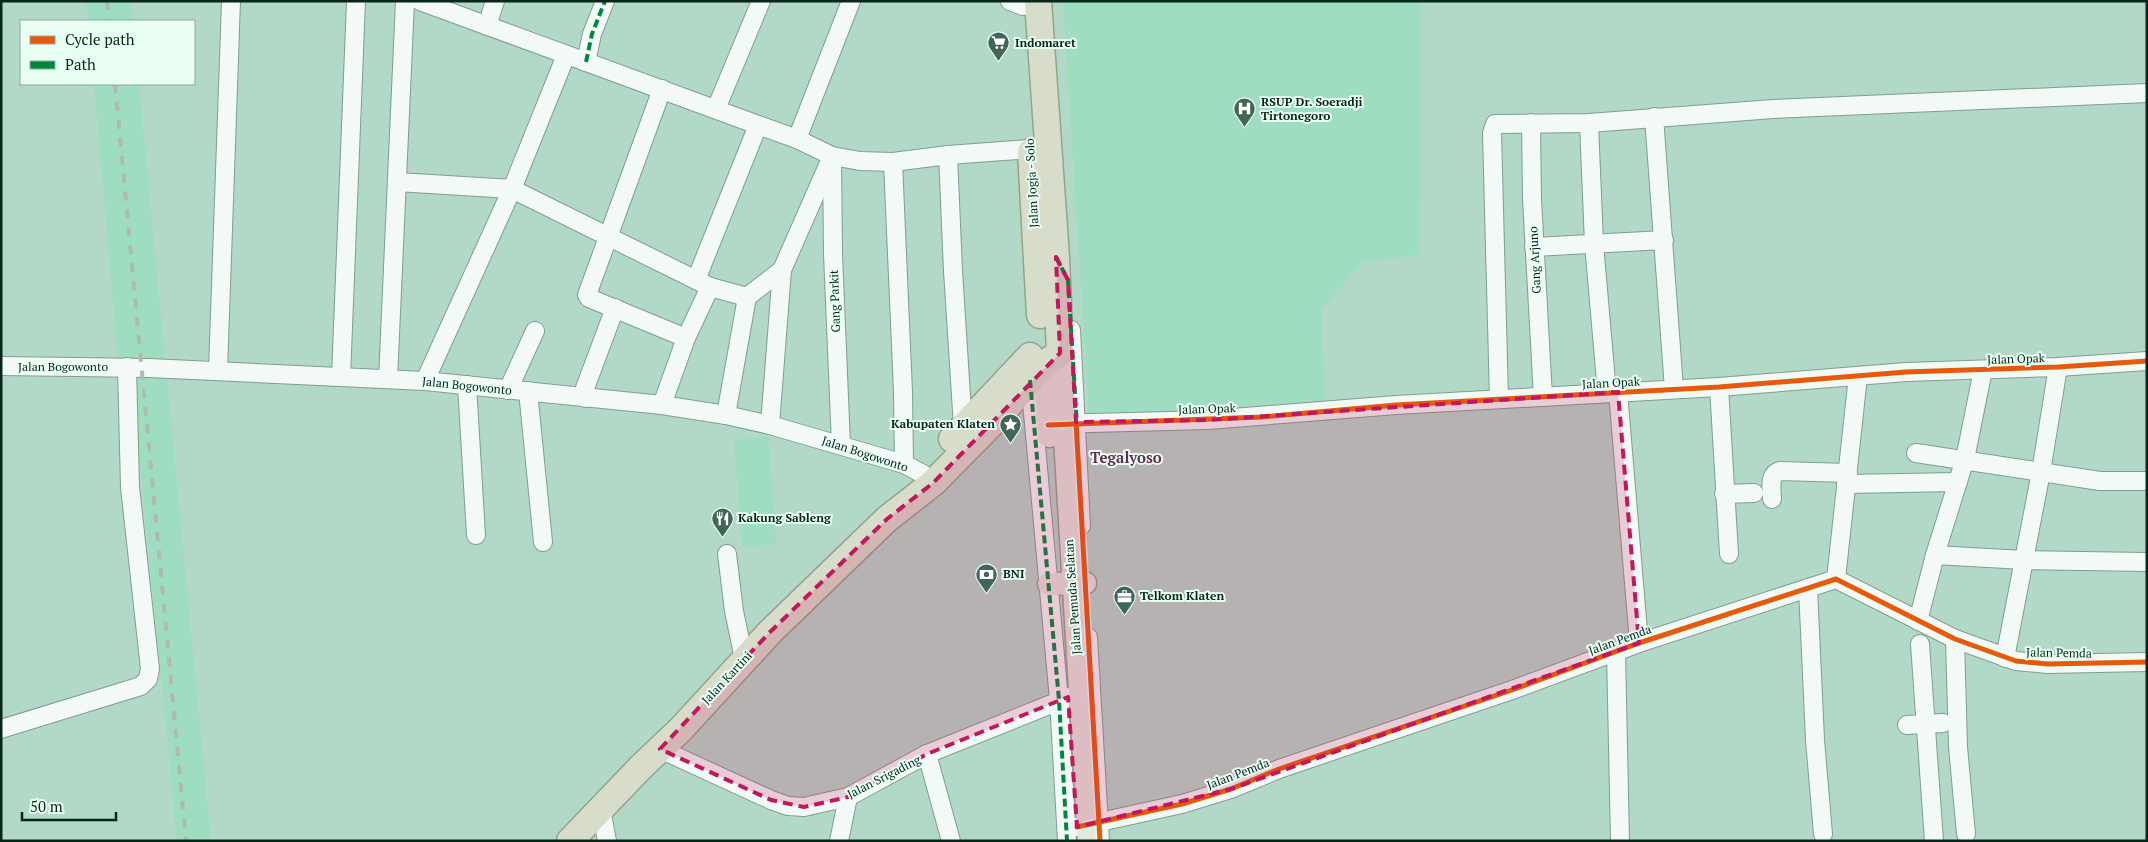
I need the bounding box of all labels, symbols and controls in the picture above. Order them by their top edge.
legend [20,20,195,85]
text: Cycle path [65,29,135,49]
supermarket icon: Indomaret [987,31,1011,62]
place label: Indomaret [1015,35,1076,50]
text: Path [65,54,96,74]
place label: RSUP Dr. Soeradji Tirtonegoro [1261,94,1363,123]
hospital icon: RSUP Dr. Soeradji Tirtonegoro [1233,97,1257,128]
street label: Jalan Jogja - Solo [1022,137,1041,228]
street label: Gang Arjuno [1525,226,1544,294]
street label: Gang Parkit [826,269,843,333]
street label: Jalan Opak [1987,350,2046,367]
street label: Jalan Bogowonto [18,359,108,374]
street label: Jalan Bogowonto [421,373,513,398]
street label: Jalan Opak [1582,373,1641,392]
street label: Jalan Opak [1178,400,1237,417]
place icon: Kabupaten Klaten [999,412,1023,443]
place label: Kabupaten Klaten [891,416,995,431]
street label: Jalan Bogowonto [820,432,911,475]
district label: Tegalyoso [1090,447,1162,467]
restaurant icon: Kakung Sableng [710,506,734,537]
place label: Kakung Sableng [738,510,831,525]
street label: Jalan Pemuda Selatan [1061,539,1084,655]
bank icon: BNI [975,562,999,593]
place label: BNI [1003,566,1025,581]
office icon: Telkom Klaten [1112,584,1136,615]
place label: Telkom Klaten [1140,588,1224,603]
street label: Jalan Pemda [1586,621,1653,658]
street label: Jalan Pemda [2026,644,2092,661]
street label: Jalan Kartini [698,648,755,707]
street label: Jalan Srigading [844,751,924,802]
street label: Jalan Pemda [1204,755,1271,792]
scale bar [22,790,116,822]
text: 50 m [30,796,63,816]

